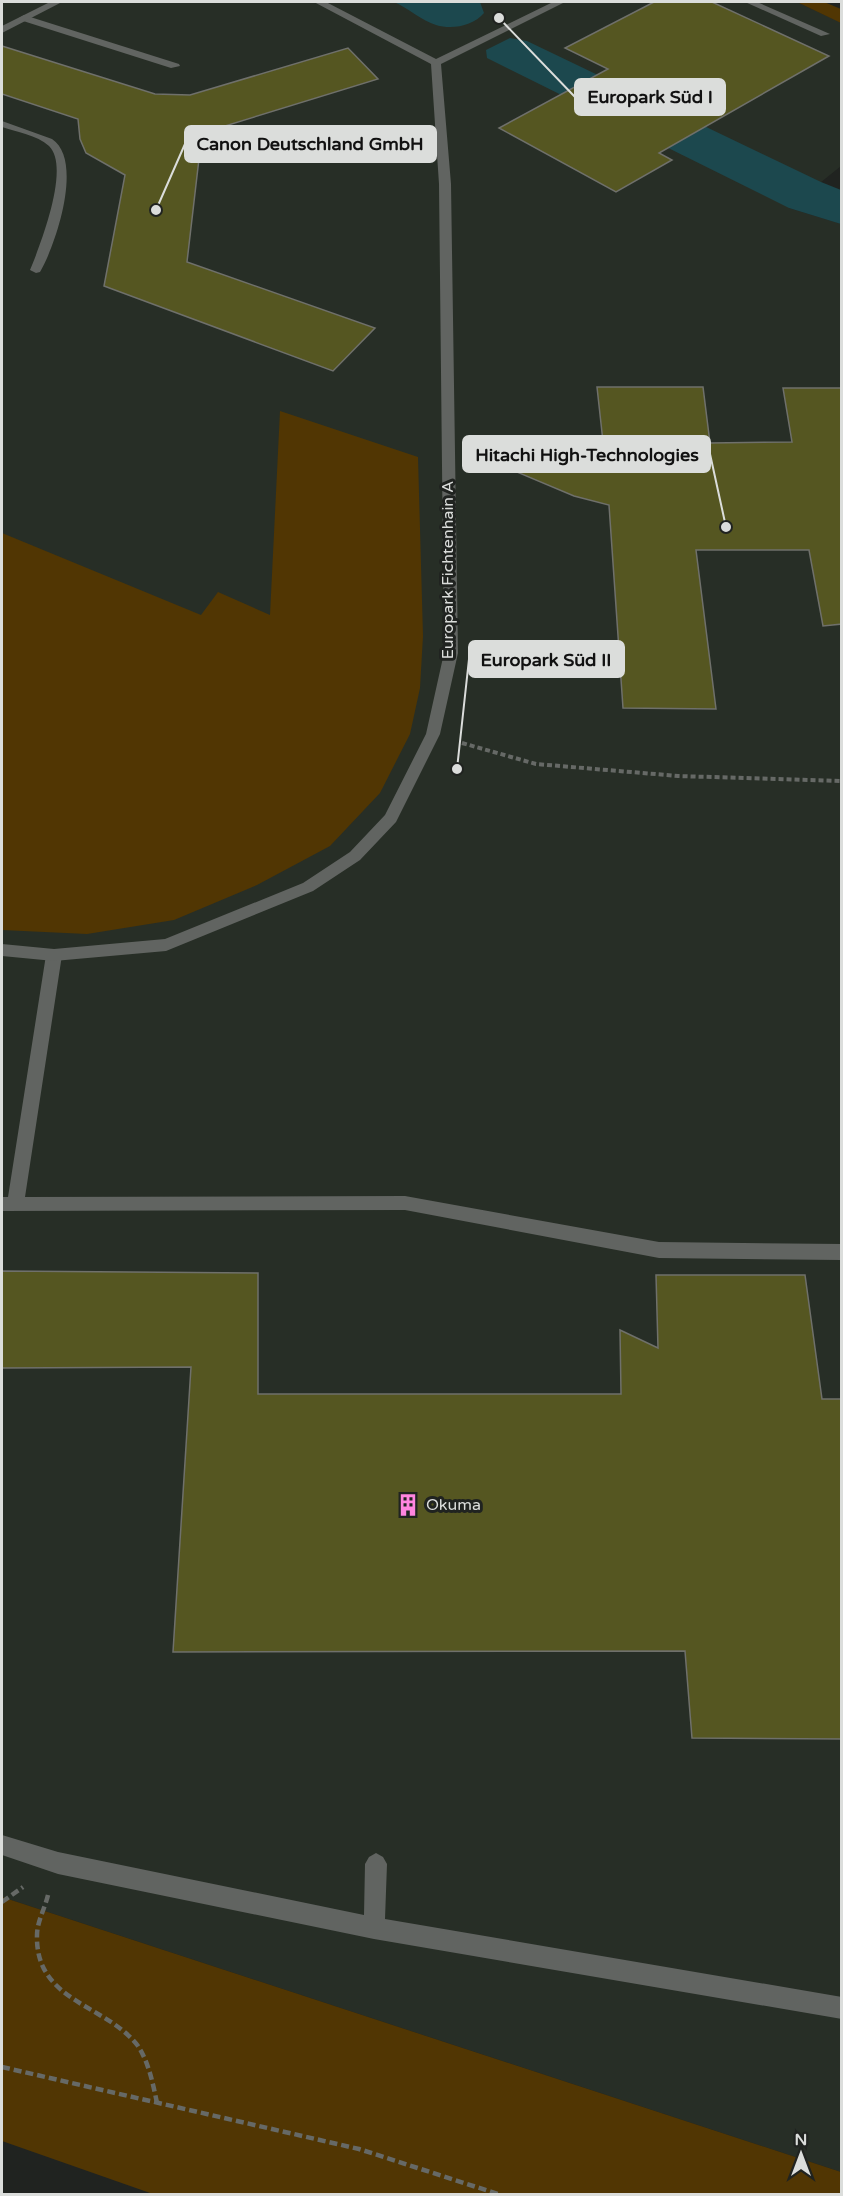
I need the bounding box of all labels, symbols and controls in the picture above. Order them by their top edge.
callout: Europark Süd I [575,79,725,115]
text: Europark Süd I [587,86,713,108]
callout: Canon Deutschland GmbH [185,126,436,162]
text: Canon Deutschland GmbH [196,133,424,155]
callout: Hitachi High-Technologies [463,436,710,472]
text: Hitachi High-Technologies [475,444,699,466]
street label: Europark Fichtenhain A [438,481,458,659]
callout: Europark Süd II [469,641,624,677]
text: Europark Süd II [481,649,611,671]
building icon: Okuma [395,1492,421,1518]
place label: Okuma [426,1495,481,1515]
north arrow [771,2124,831,2184]
text: N [795,2130,807,2150]

